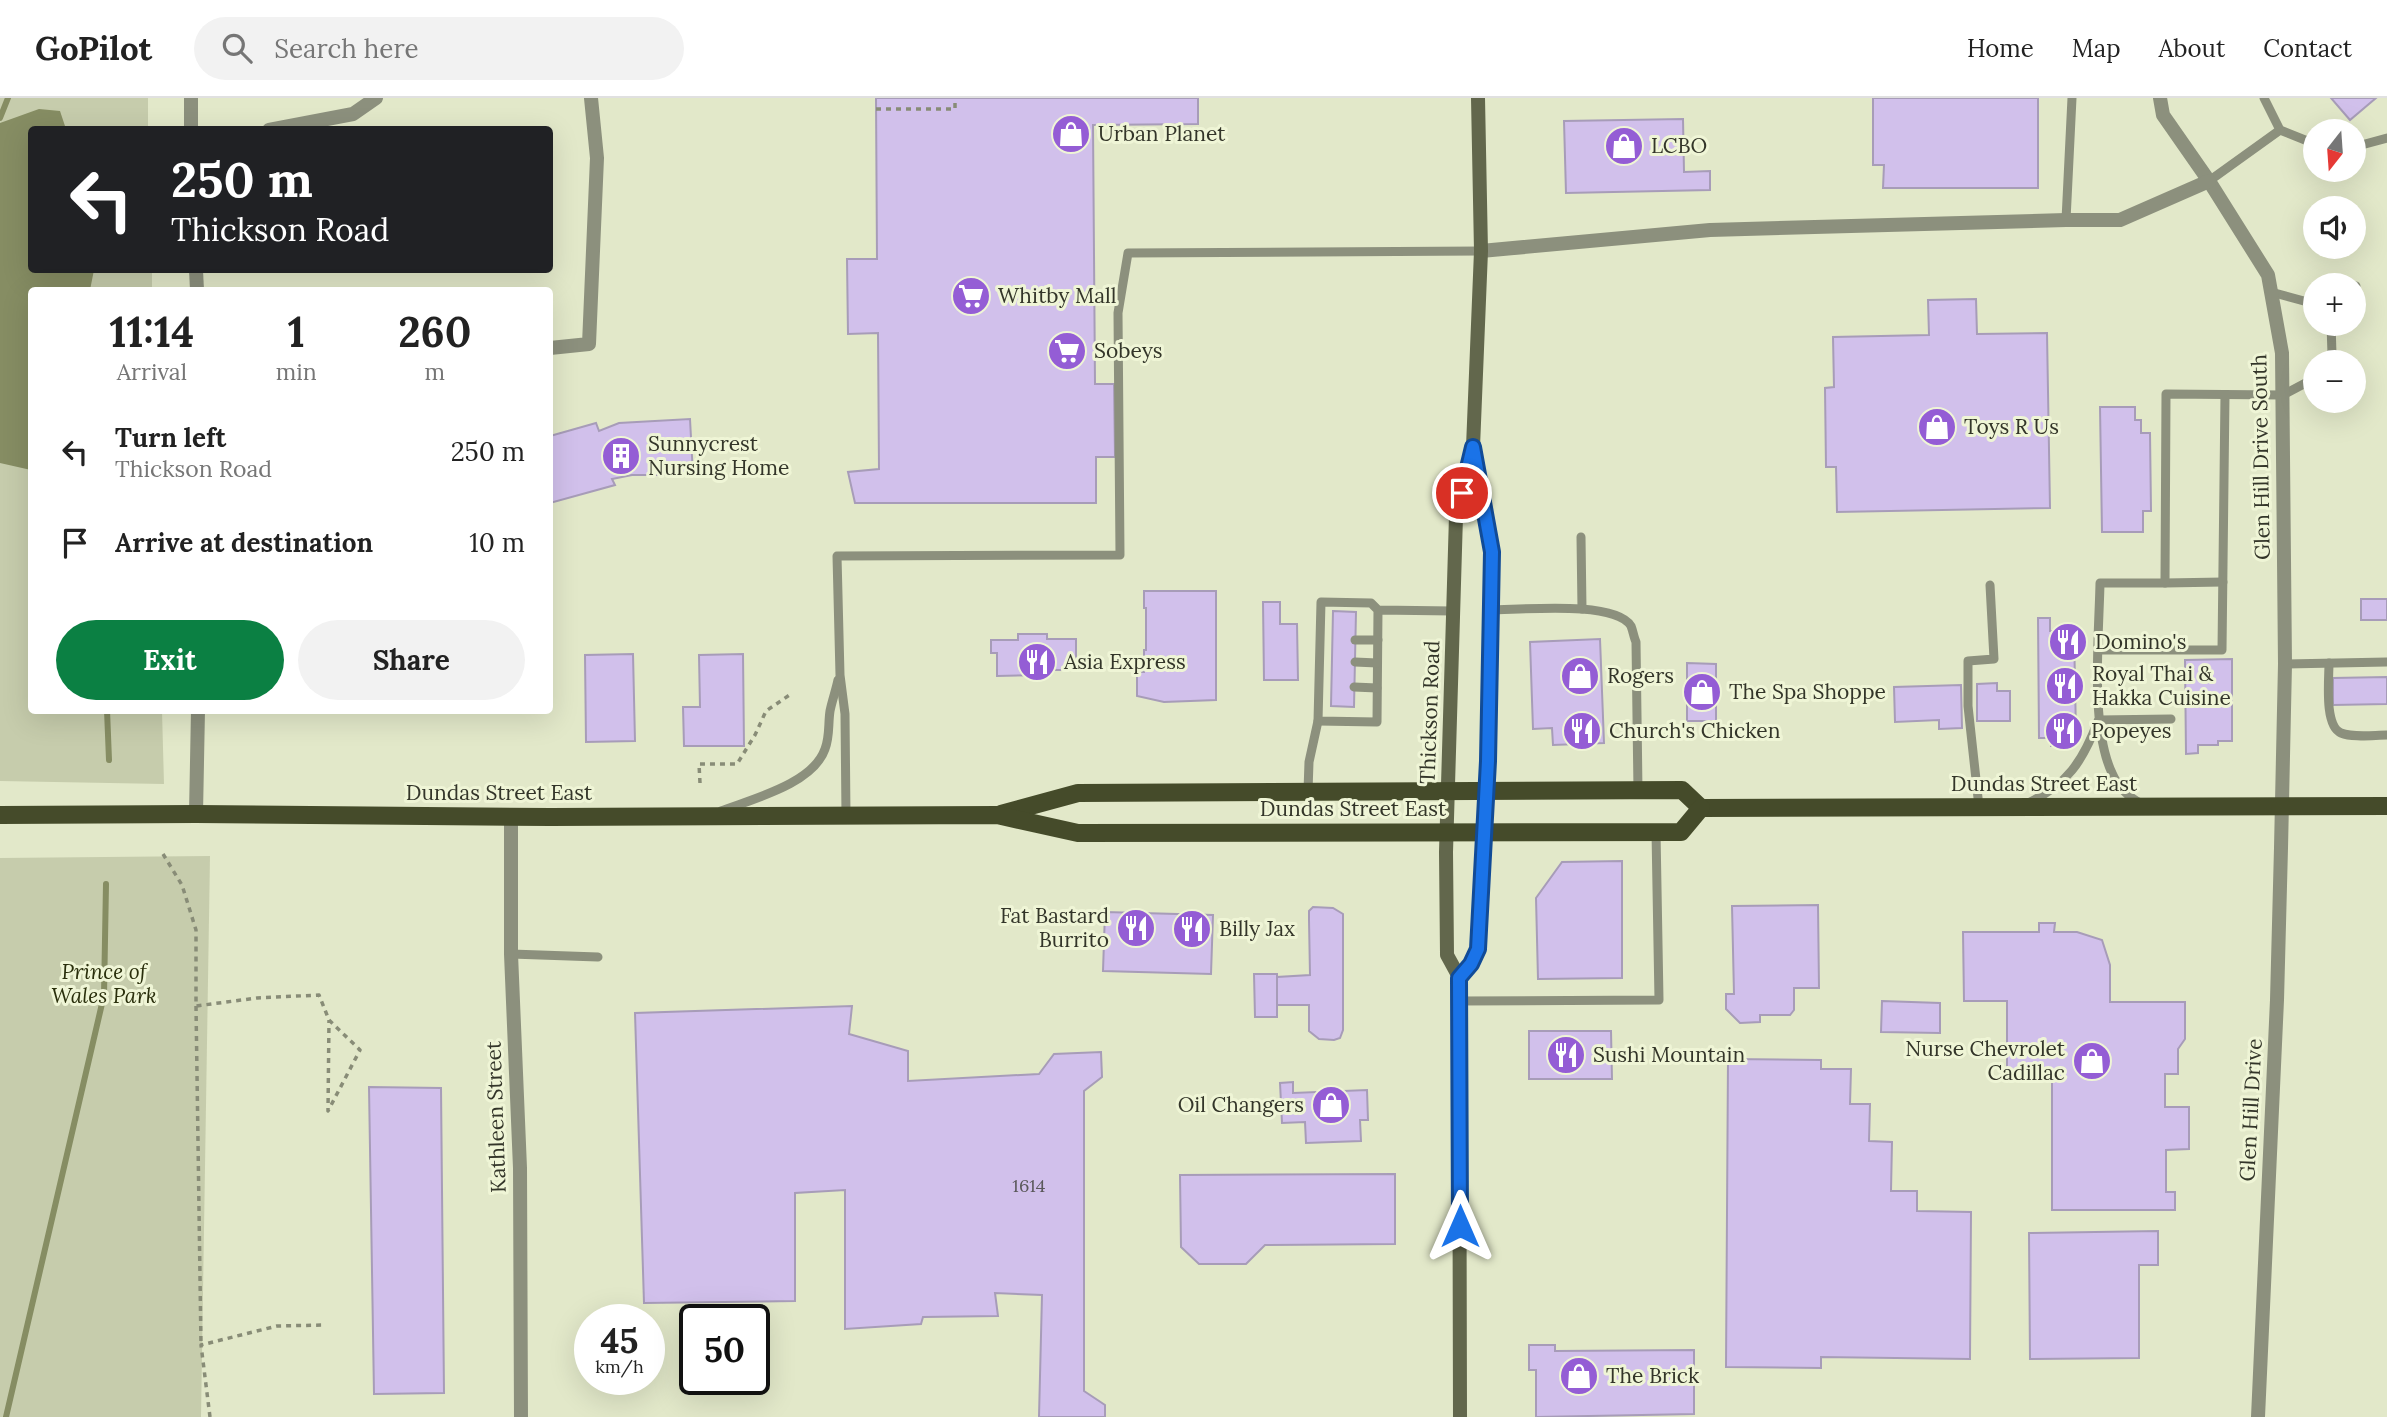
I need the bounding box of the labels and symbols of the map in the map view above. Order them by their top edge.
shop icon: Urban Planet [1050,113,1092,155]
north arrow [2303,119,2366,182]
place label: Urban Planet [1098,120,1226,147]
shop icon: LCBO [1603,125,1645,167]
place label: LCBO [1651,132,1707,159]
supermarket icon: Whitby Mall [950,275,992,317]
place label: Whitby Mall [998,282,1117,309]
supermarket icon: Sobeys [1046,330,1088,372]
place label: Sobeys [1094,337,1163,364]
street label: Glen Hill Drive South [2245,354,2276,560]
shop icon: Toys R Us [1916,406,1958,448]
place label: Toys R Us [1964,413,2059,440]
place label: Sunnycrest Nursing Home [648,430,790,481]
building icon: Sunnycrest Nursing Home [600,435,642,477]
pin [1432,463,1492,523]
restaurant icon: Domino's [2047,621,2089,663]
place label: Domino's [2095,628,2186,655]
street label: Thickson Road [1414,640,1445,784]
restaurant icon: Asia Express [1016,641,1058,683]
place label: Asia Express [1063,648,1186,675]
shop icon: Rogers [1559,655,1601,697]
place label: Royal Thai & Hakka Cuisine [2092,660,2231,711]
place label: Rogers [1607,662,1674,689]
restaurant icon: Royal Thai & Hakka Cuisine [2044,665,2086,707]
shop icon: The Spa Shoppe [1681,671,1723,713]
place label: The Spa Shoppe [1729,678,1886,705]
restaurant icon: Church's Chicken [1561,710,1603,752]
restaurant icon: Popeyes [2043,710,2085,752]
place label: Church's Chicken [1609,717,1781,744]
place label: Popeyes [2091,717,2172,744]
street label: Dundas Street East [1951,770,2138,797]
street label: Dundas Street East [406,779,593,806]
street label: Dundas Street East [1260,795,1447,822]
place label: Fat Bastard Burrito [1000,902,1109,953]
restaurant icon: Fat Bastard Burrito [1115,907,1157,949]
restaurant icon: Billy Jax [1171,908,1213,950]
place label: Billy Jax [1219,915,1295,942]
park label: Prince of Wales Park [51,958,157,1009]
restaurant icon: Sushi Mountain [1545,1034,1587,1076]
place label: Nurse Chevrolet Cadillac [1905,1035,2066,1086]
street label: Glen Hill Drive [2233,1038,2268,1182]
street label: Kathleen Street [479,1040,512,1193]
shop icon: Nurse Chevrolet Cadillac [2071,1040,2113,1082]
place label: Sushi Mountain [1593,1041,1745,1068]
shop icon: Oil Changers [1310,1084,1352,1126]
place label: Oil Changers [1178,1091,1304,1118]
house number: 1614 [1012,1174,1046,1197]
position arrow [1423,1189,1497,1263]
speed limit sign: 50 [679,1304,770,1395]
shop icon: The Brick [1558,1355,1600,1397]
place label: The Brick [1606,1362,1700,1389]

